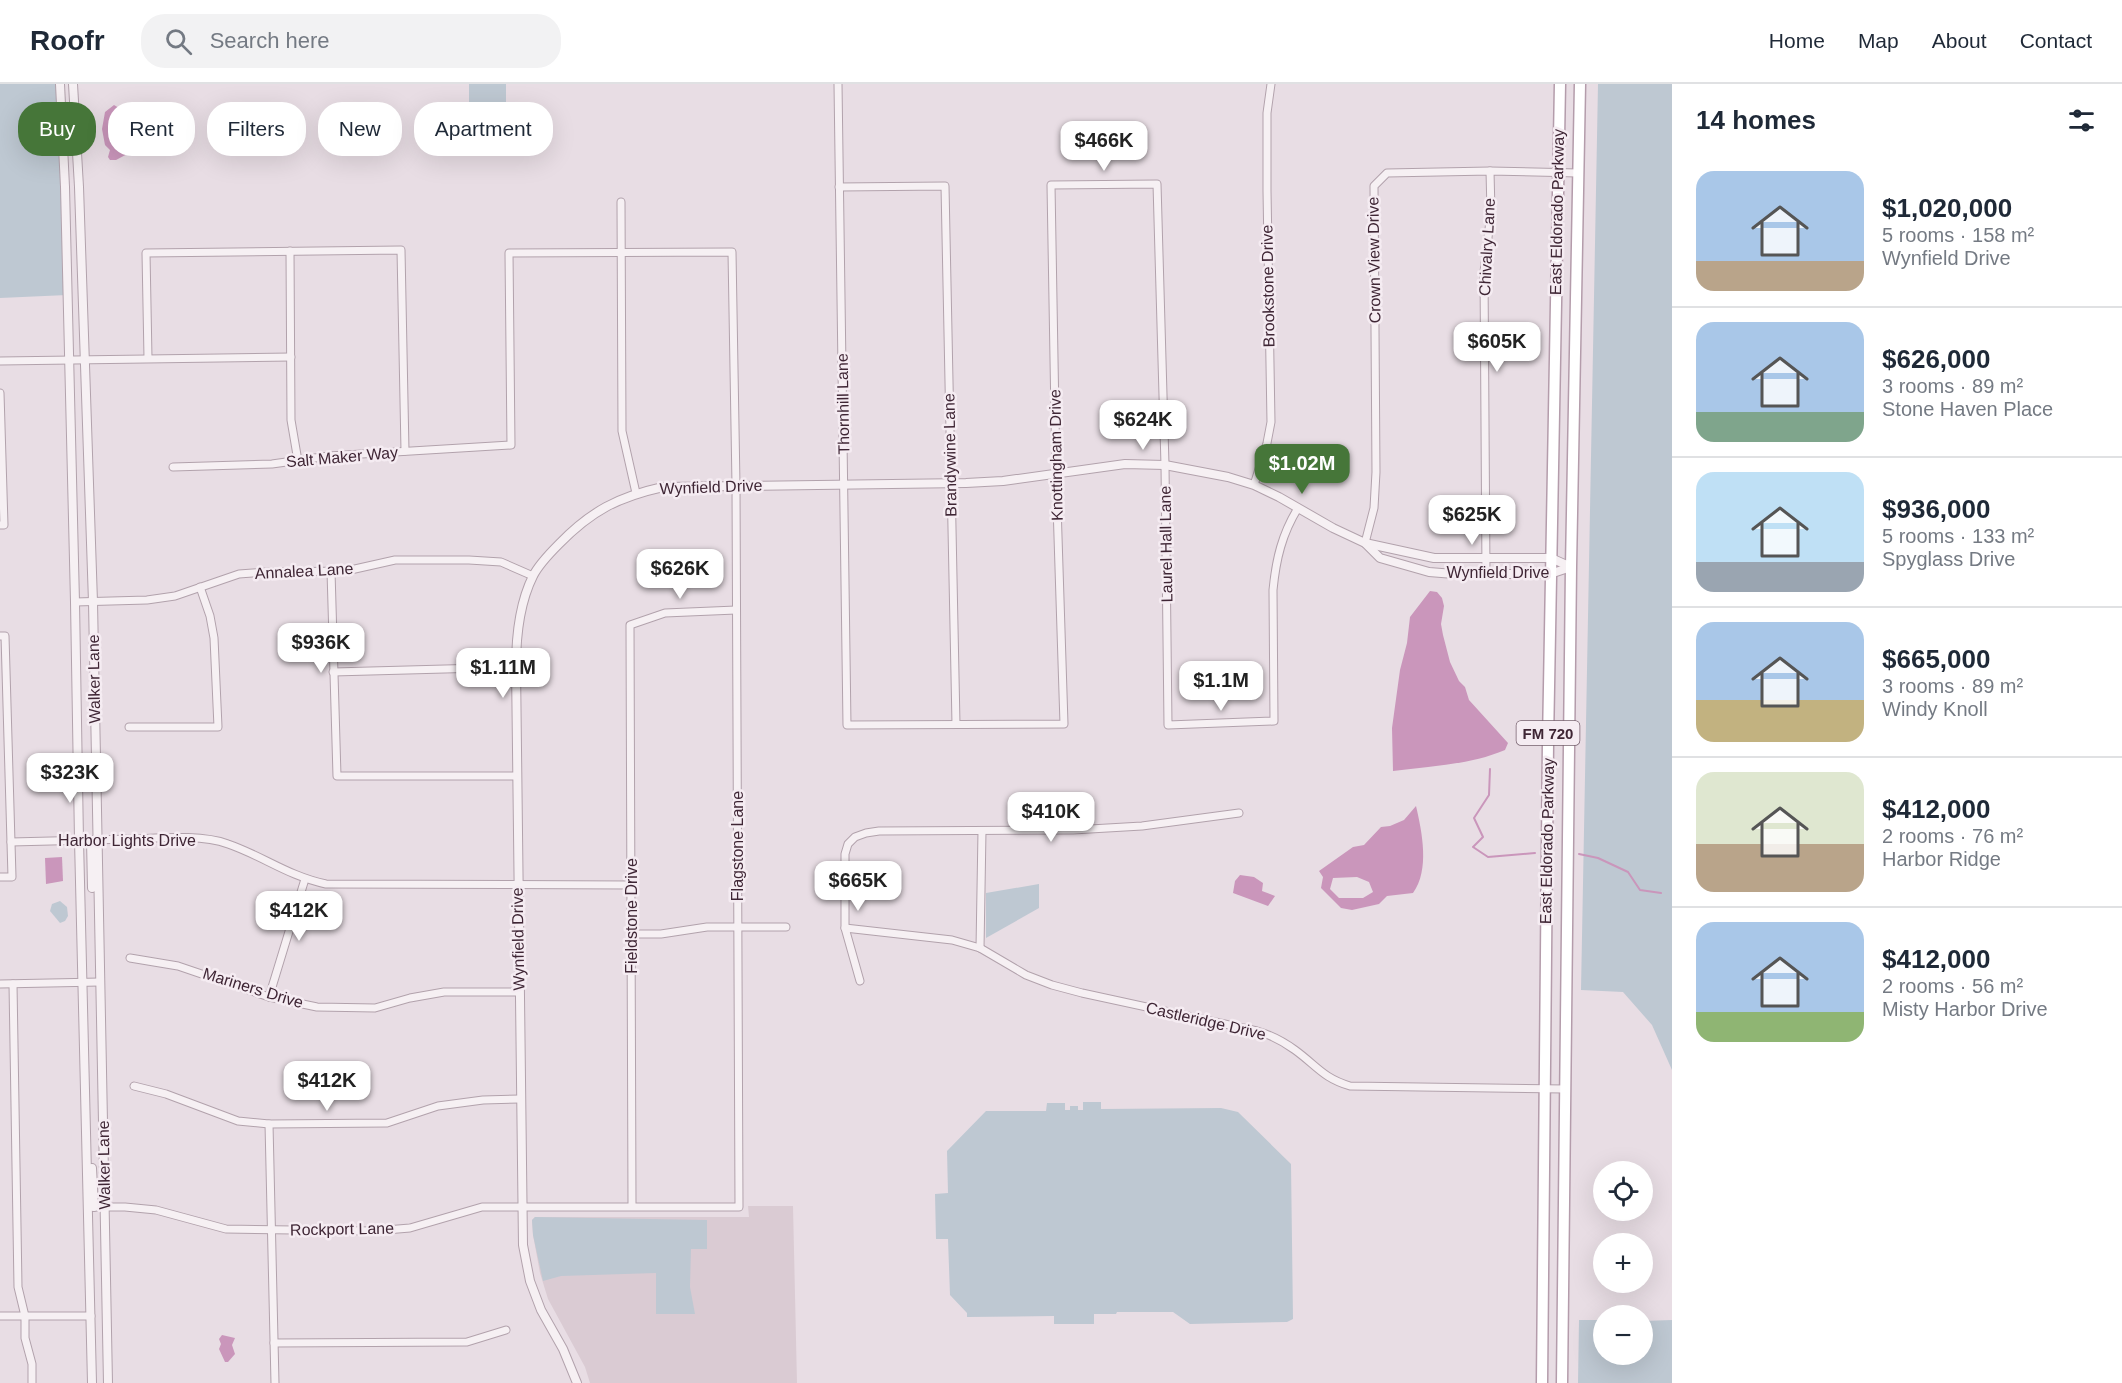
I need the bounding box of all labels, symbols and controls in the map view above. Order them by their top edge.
search box [141,14,561,68]
text: Roofr [30,25,105,56]
icon: search [162,25,195,58]
text: Search here [210,28,330,53]
text: Home [1769,29,1825,52]
text: Map [1858,29,1899,52]
text: About [1932,29,1987,52]
text: Contact [2020,29,2092,52]
chip: Buy [18,102,96,156]
chip: Rent [108,102,195,156]
chip: Filters [207,102,306,156]
chip: New [318,102,402,156]
chip: Apartment [414,102,553,156]
icon: filters [2065,104,2098,137]
text: 14 homes [1696,105,1816,135]
pin: $466K [1062,121,1146,172]
text: $466K [1075,129,1133,151]
street label: East Eldorado Parkway [1547,129,1567,295]
text: $1,020,000 [1882,193,2012,223]
icon: home [1744,195,1816,267]
street label: Crown View Drive [1364,196,1384,324]
street label: Chivalry Lane [1476,198,1498,296]
street label: Brookstone Drive [1258,224,1278,347]
text: 5 rooms · 158 m² [1882,224,2034,246]
text: Wynfield Drive [1882,247,2011,269]
pin: $605K [1455,322,1539,373]
text: $605K [1468,330,1526,352]
text: $626,000 [1882,344,1990,374]
icon: home [1744,346,1816,418]
street label: Thornhill Lane [834,353,852,455]
text: 3 rooms · 89 m² [1882,375,2023,397]
street label: Knottingham Drive [1046,389,1066,521]
street label: Brandywine Lane [940,393,960,517]
text: Stone Haven Place [1882,398,2053,420]
pin: $624K [1101,400,1185,451]
text: $624K [1114,408,1172,430]
street label: Salt Maker Way [285,444,399,470]
pin: $1.02M [1253,444,1351,495]
text: $1.02M [1269,452,1335,474]
street label: Wynfield Drive [659,477,763,497]
street label: Laurel Hall Lane [1156,486,1176,602]
text: $936,000 [1882,494,1990,524]
pin: $625K [1430,495,1514,546]
icon: home [1744,496,1816,568]
text: $625K [1443,503,1501,525]
text: 5 rooms · 133 m² [1882,525,2034,547]
text: Spyglass Drive [1882,548,2015,570]
pin: $626K [638,549,722,600]
text: $626K [651,557,709,579]
street label: Annalea Lane [254,560,354,582]
street label: Wynfield Drive [1447,564,1550,581]
pin: $936K [279,623,363,674]
text: $936K [292,631,350,653]
street label: Walker Lane [85,634,103,724]
text: $665,000 [1882,644,1990,674]
icon: home [1744,646,1816,718]
pin: $1.11M [454,648,552,699]
text: $1.11M [470,656,536,678]
pin: $1.1M [1179,661,1263,712]
text: $1.1M [1193,669,1249,691]
text: 3 rooms · 89 m² [1882,675,2023,697]
text: Windy Knoll [1882,698,1988,720]
road number: FM 720 [1516,721,1580,745]
pin: $323K [28,753,112,804]
street label: East Eldorado Parkway [1537,758,1557,924]
text: $323K [41,761,99,783]
street label: Flagstone Lane [729,791,746,901]
pin: $410K [1009,792,1093,843]
text: $412,000 [1882,794,1990,824]
icon: home [1744,796,1816,868]
text: $410K [1022,800,1080,822]
text: 2 rooms · 76 m² [1882,825,2023,847]
street label: Harbor Lights Drive [58,832,196,849]
text: Harbor Ridge [1882,848,2001,870]
street label: Fieldstone Drive [623,858,640,974]
pin: $665K [816,861,900,912]
text: $665K [829,869,887,891]
street label: Wynfield Drive [509,887,527,991]
pin: $412K [257,891,341,942]
text: $412K [270,899,328,921]
text: $412,000 [1882,944,1990,974]
icon: home [1744,946,1816,1018]
street label: Mariners Drive [201,965,305,1011]
text: 2 rooms · 56 m² [1882,975,2023,997]
text: Misty Harbor Drive [1882,998,2048,1020]
street label: Castleridge Drive [1144,999,1268,1043]
pin: $412K [285,1061,369,1112]
text: $412K [298,1069,356,1091]
street label: Walker Lane [95,1120,113,1210]
map controls [1593,1161,1653,1365]
button: locate [1593,1161,1653,1221]
street label: Rockport Lane [290,1220,394,1238]
button: + [1593,1233,1653,1293]
button: − [1593,1305,1653,1365]

